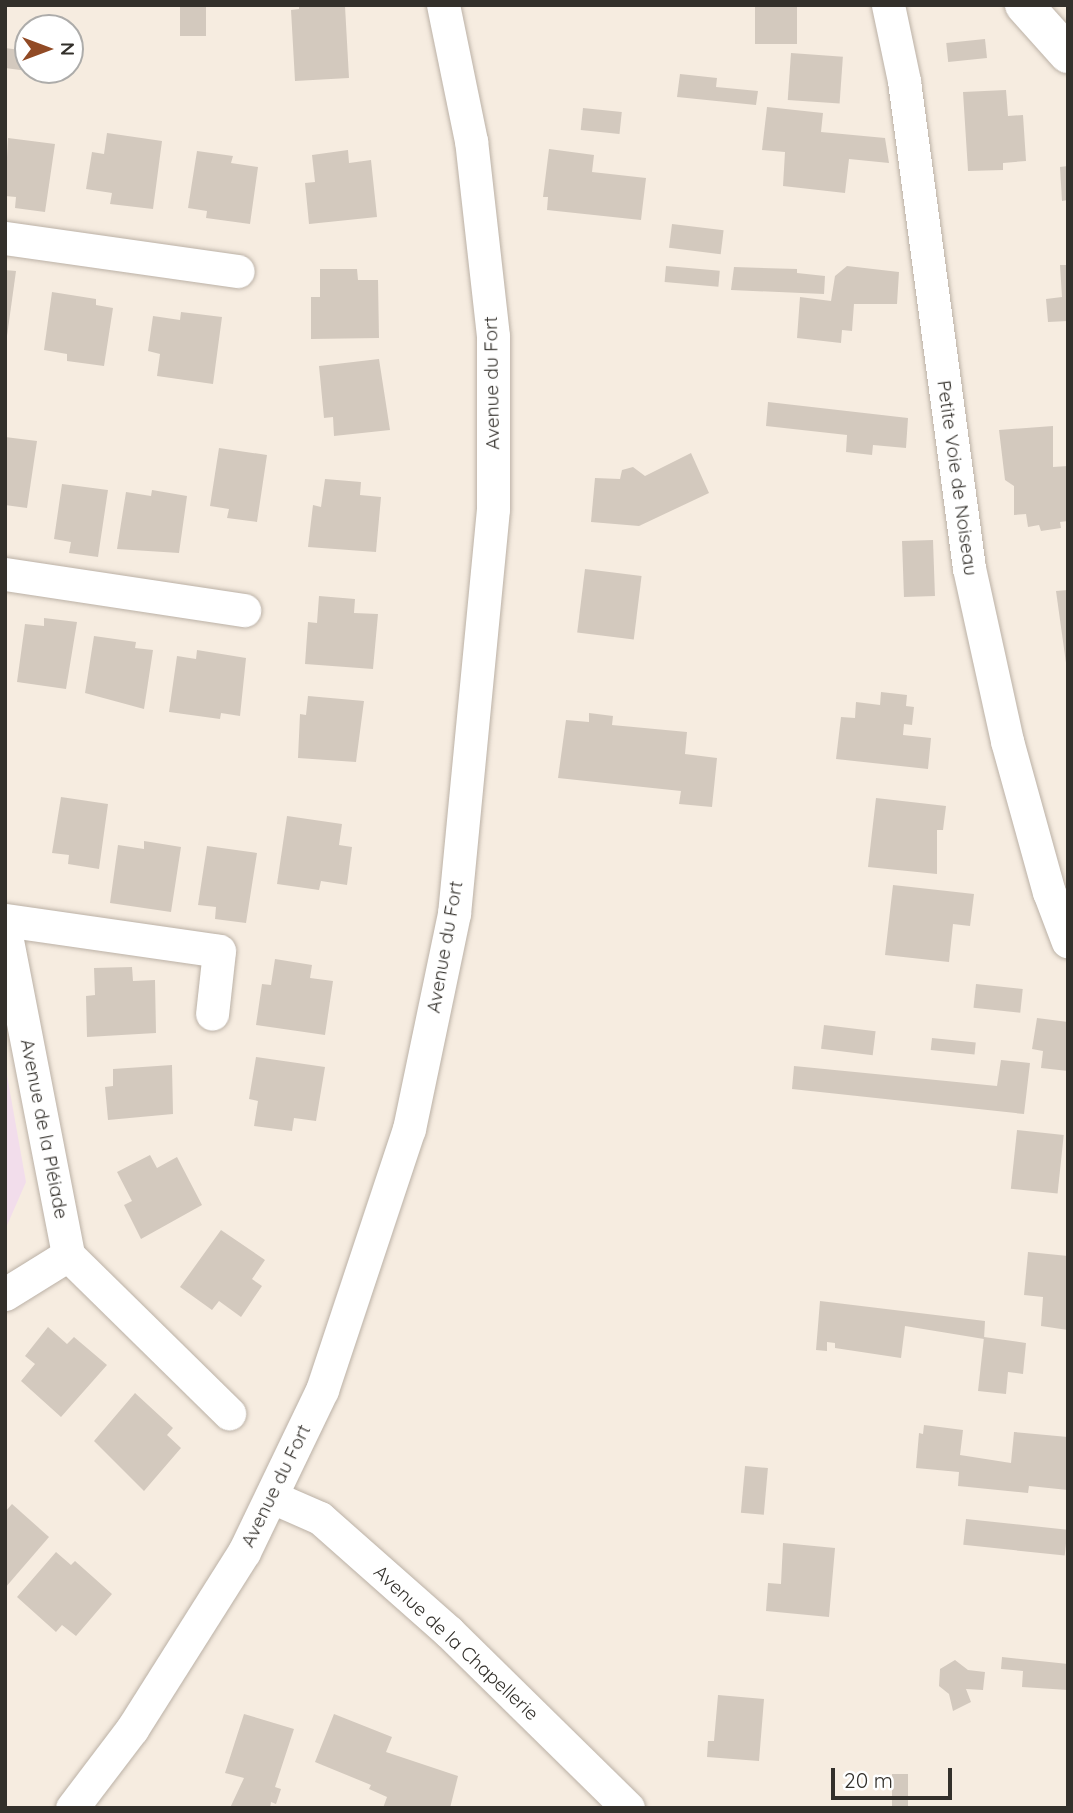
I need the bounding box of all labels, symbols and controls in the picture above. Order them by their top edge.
north arrow [14,14,84,84]
text: N [56,42,80,56]
street label: Avenue du Fort [479,316,505,450]
street label: Petite Voie de Noiseau [932,379,982,577]
street label: Avenue du Fort [422,879,468,1015]
street label: Avenue de la Pléiade [15,1037,73,1221]
street label: Avenue du Fort [236,1421,316,1551]
street label: Avenue de la Chapellerie [369,1561,543,1725]
scale bar [835,1754,956,1798]
text: 20 m [844,1767,893,1793]

